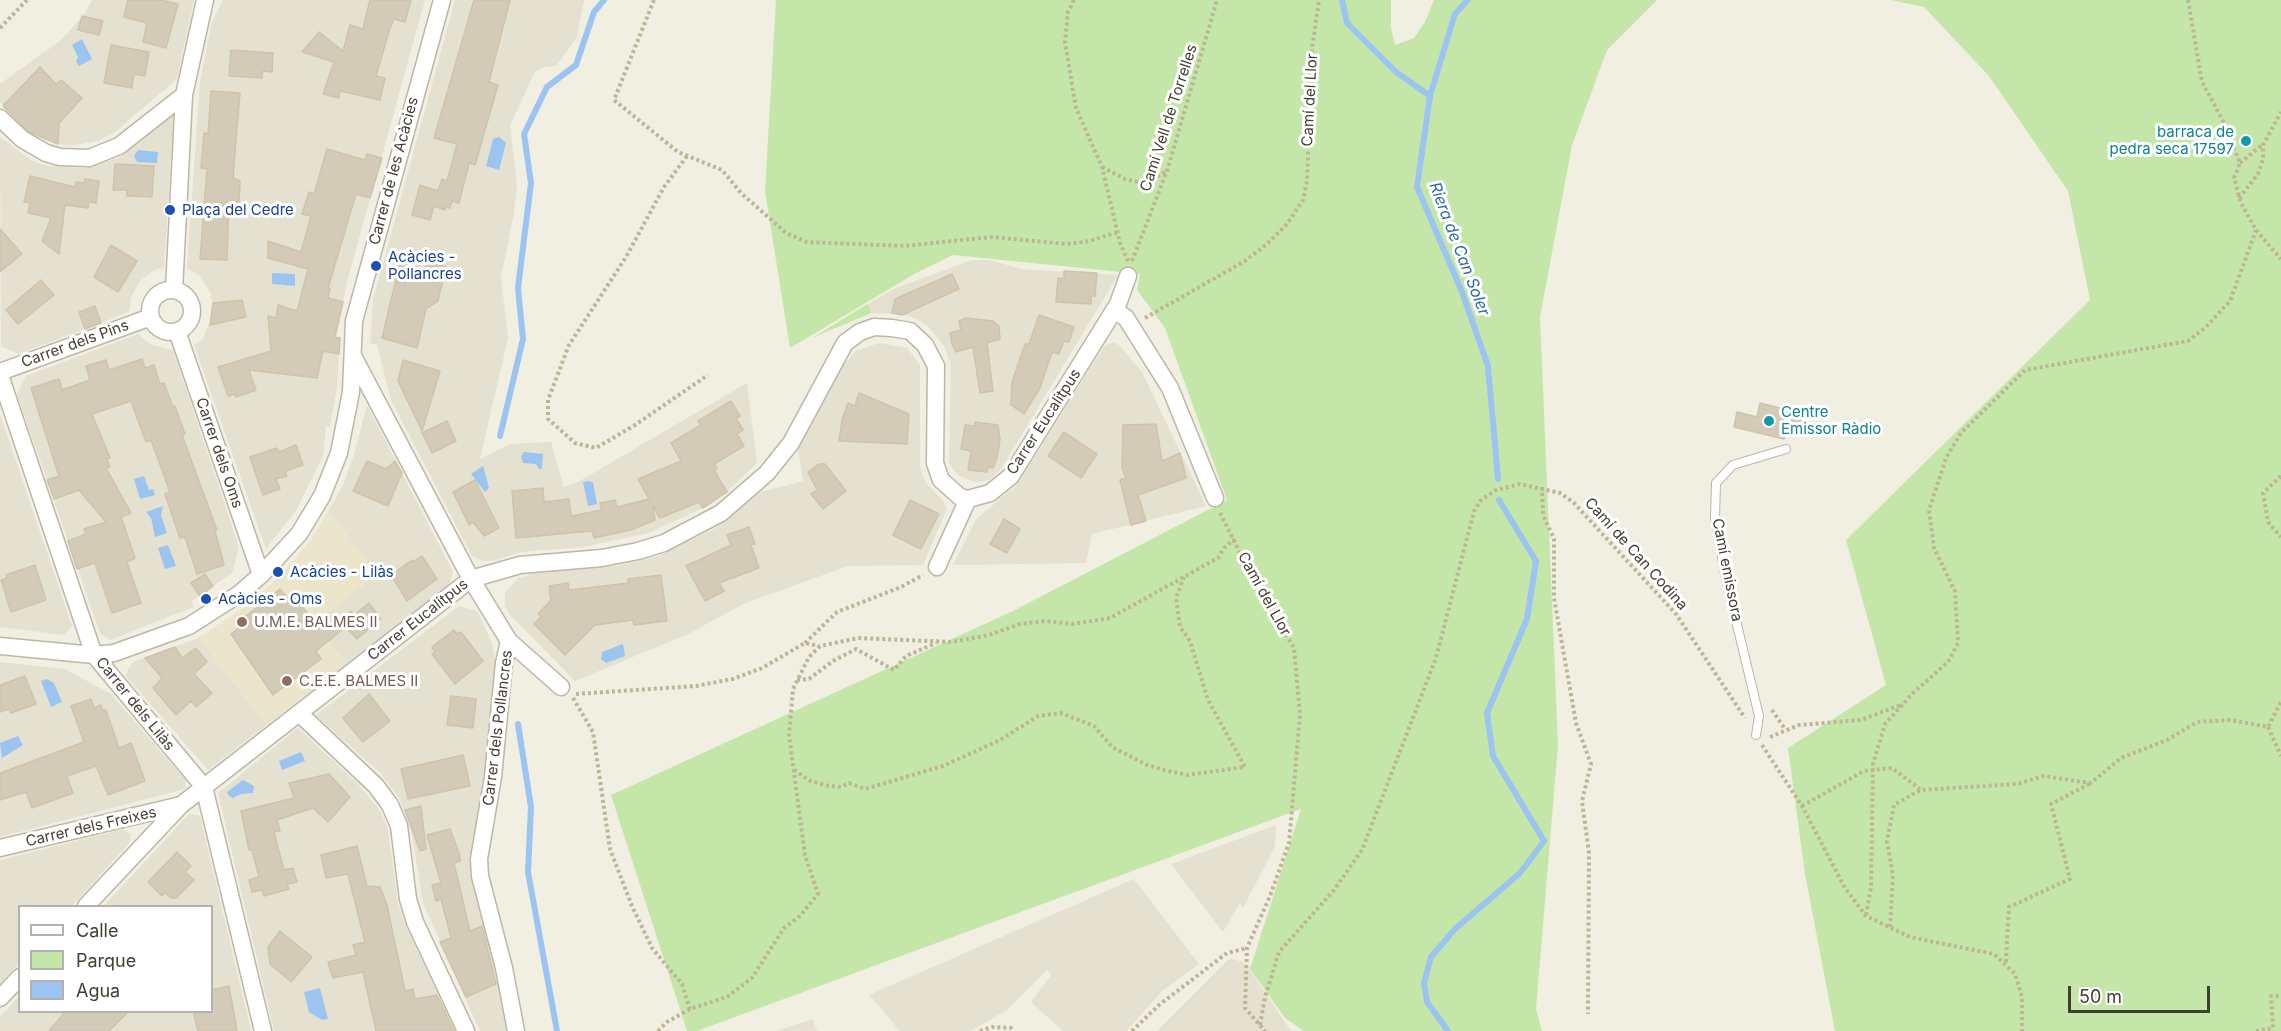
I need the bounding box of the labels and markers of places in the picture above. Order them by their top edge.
place label: barraca de pedra seca 17597 [2110,123,2234,158]
marker: barraca de pedra seca 17597 [2239,134,2253,148]
place label: Plaça del Cedre [182,201,294,219]
marker: Plaça del Cedre [163,203,177,217]
place label: Acàcies - Pollancres [388,248,462,283]
marker: Acàcies - Pollancres [369,259,383,273]
place label: Centre Emissor Ràdio [1781,403,1881,438]
marker: Centre Emissor Ràdio [1762,414,1776,428]
place label: Acàcies - Lilàs [290,563,394,581]
marker: Acàcies - Lilàs [271,565,285,579]
place label: Acàcies - Oms [218,590,322,608]
marker: Acàcies - Oms [199,592,213,606]
place label: U.M.E. BALMES II [254,613,378,631]
marker: U.M.E. BALMES II [235,615,249,629]
place label: C.E.E. BALMES II [299,672,418,690]
marker: C.E.E. BALMES II [280,674,294,688]

